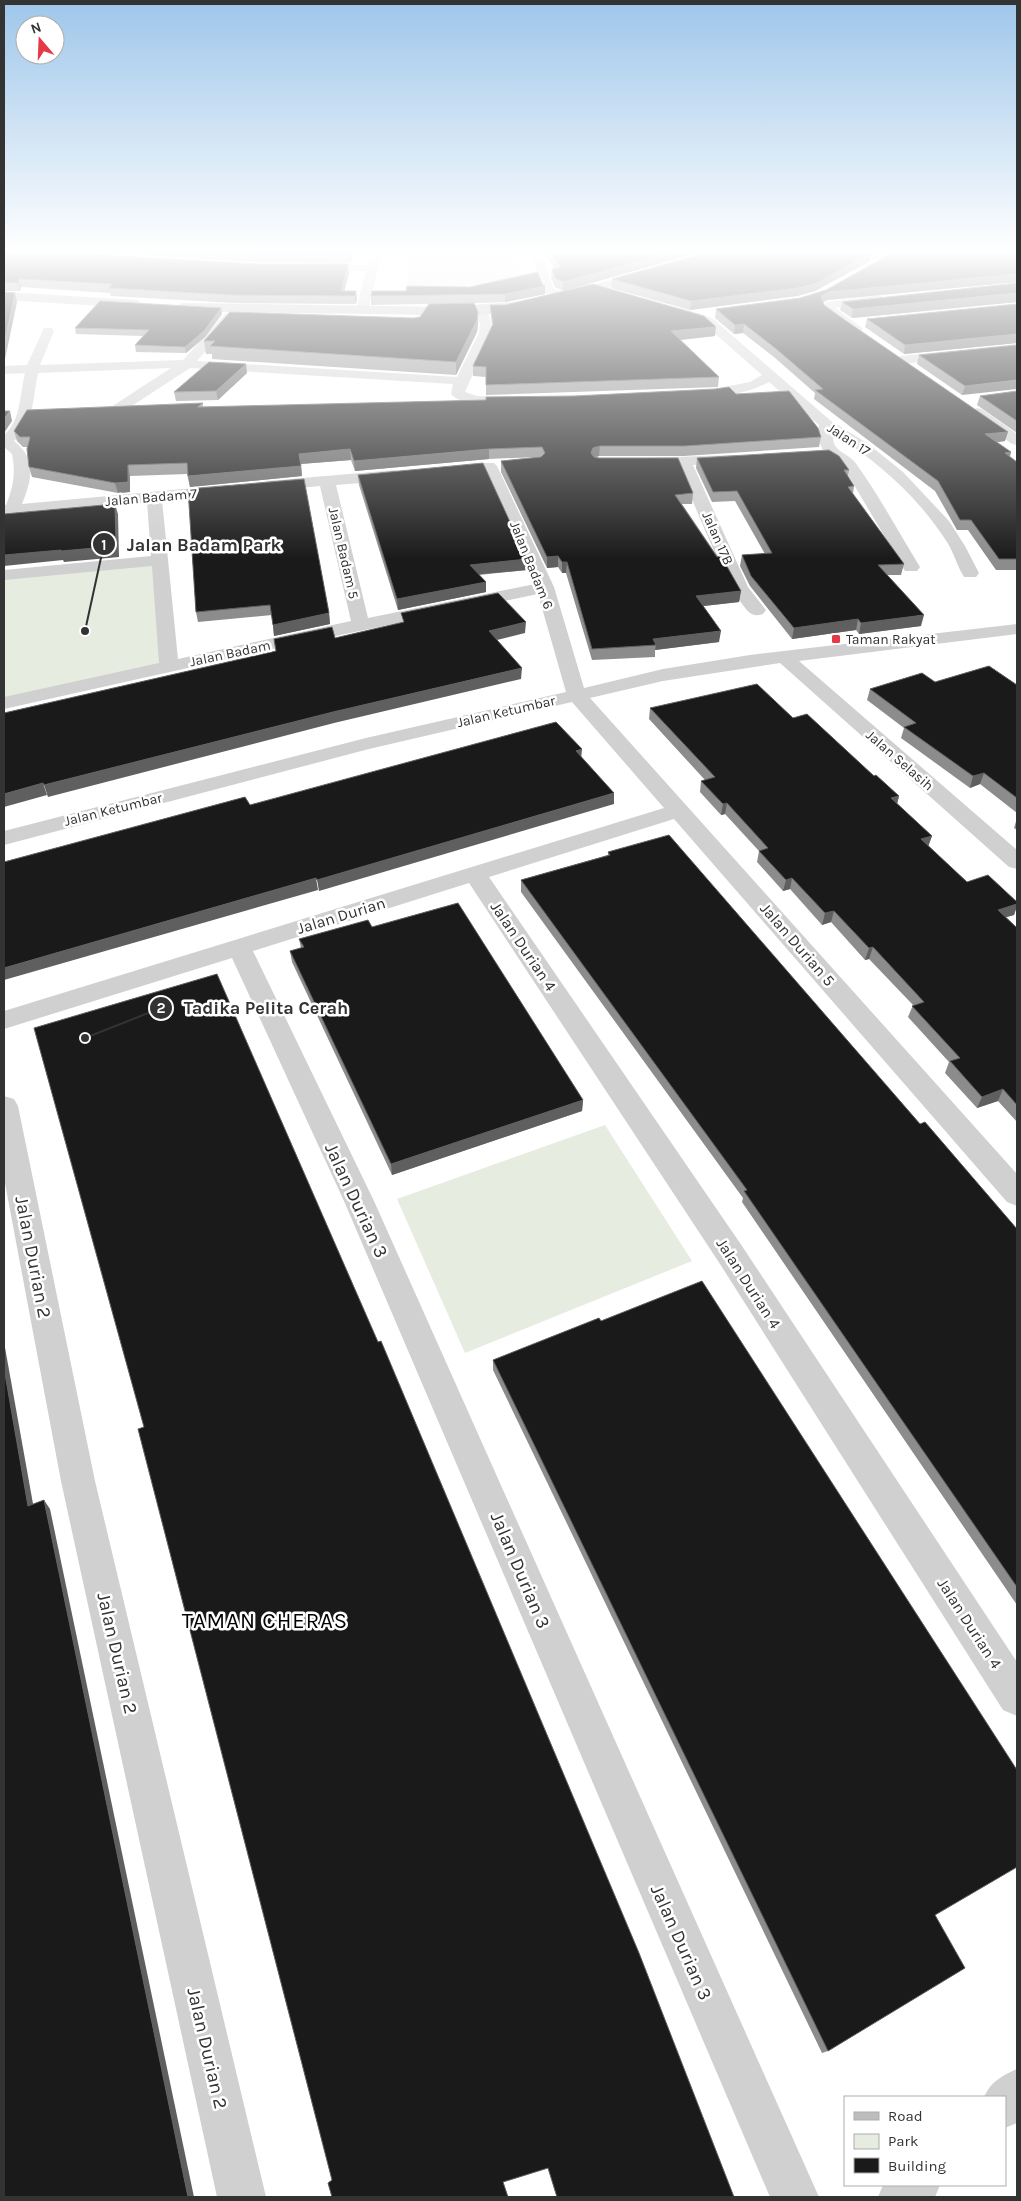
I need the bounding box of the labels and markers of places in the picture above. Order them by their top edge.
callout: Jalan Badam Park [92,528,291,561]
place label: Taman Rakyat [846,631,936,648]
marker: Taman Rakyat [830,633,842,645]
callout: Tadika Pelita Cerah [149,992,358,1025]

